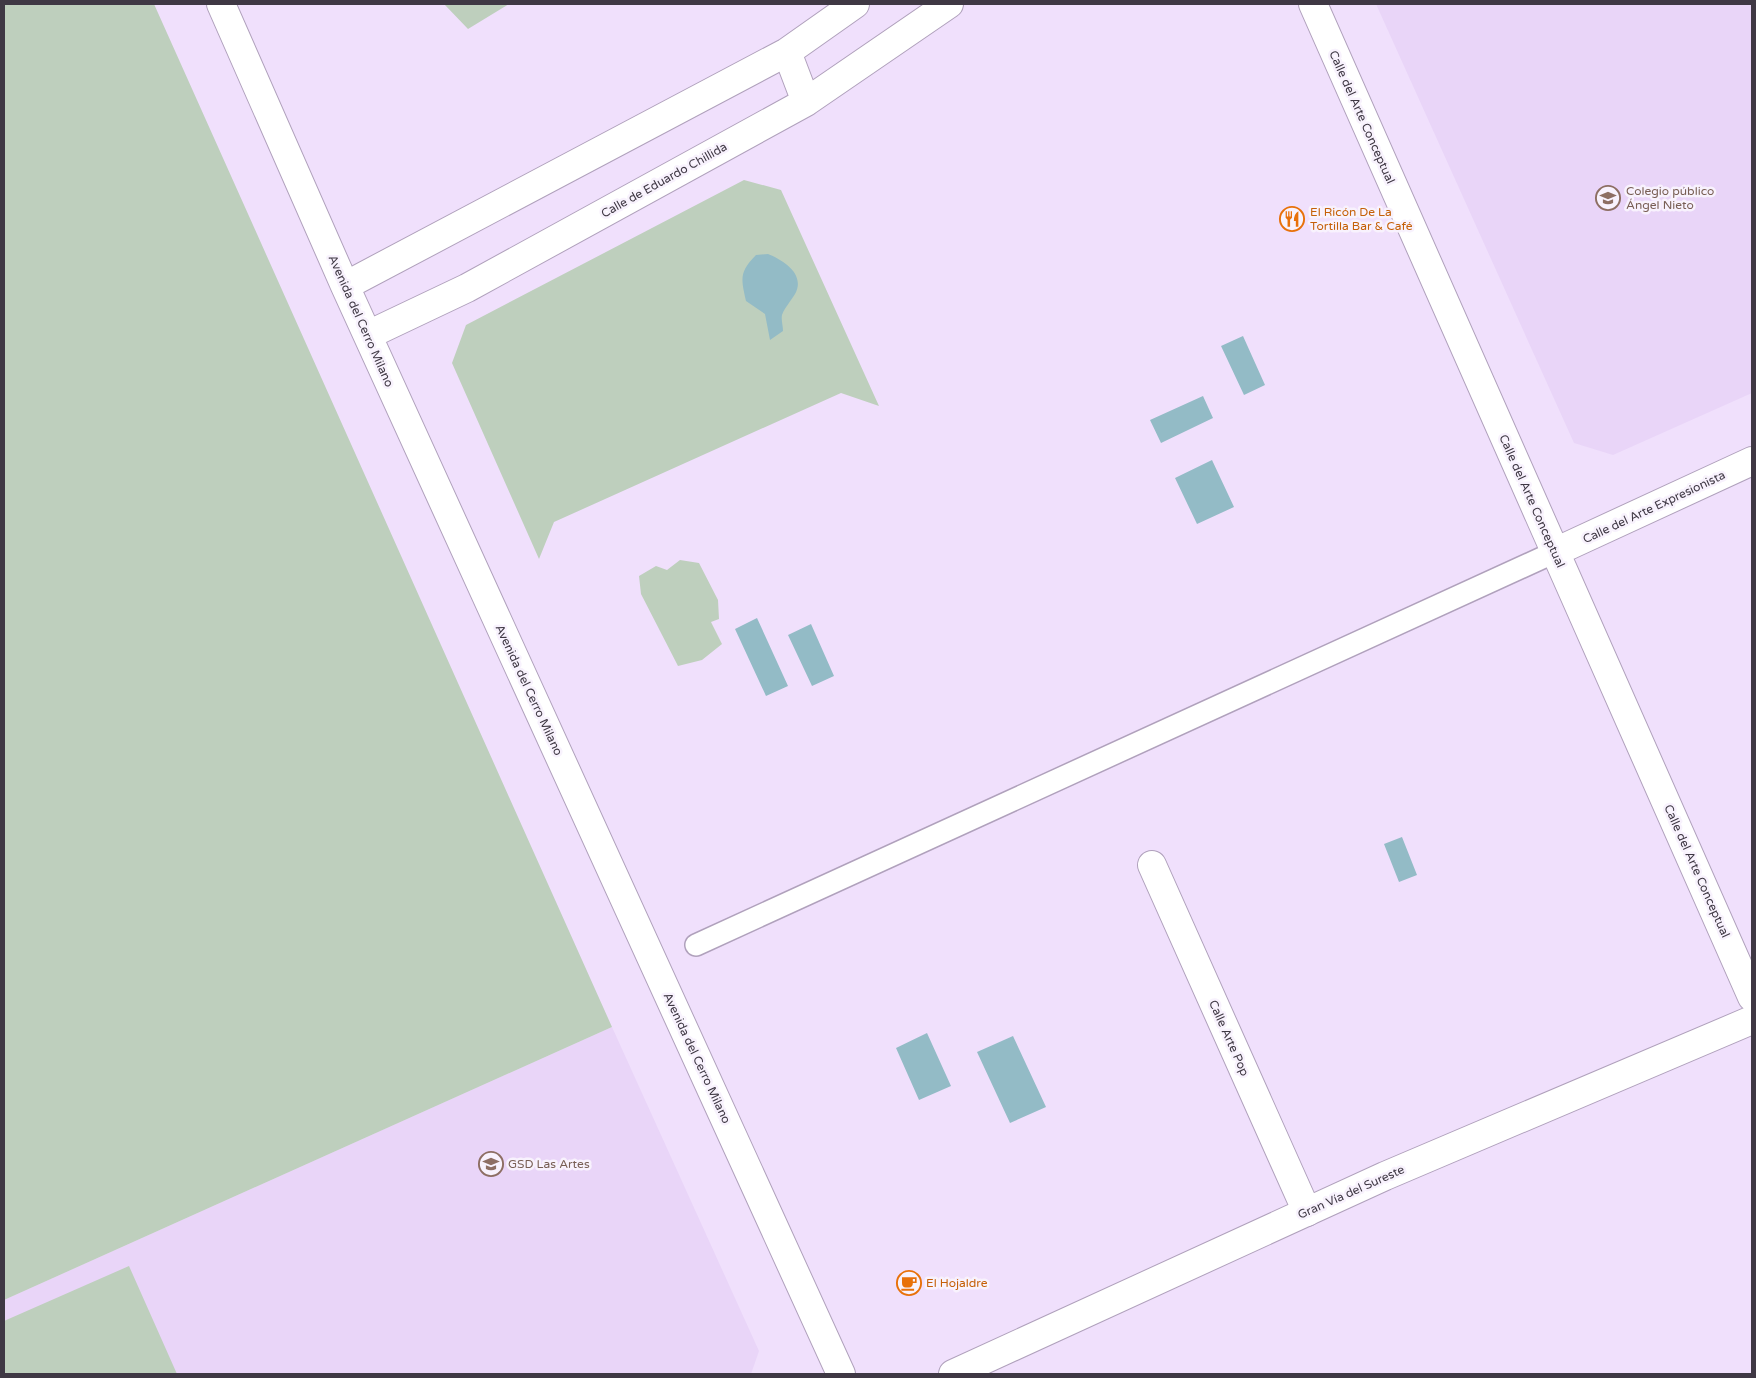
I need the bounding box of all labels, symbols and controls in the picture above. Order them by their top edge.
street label: Calle del Arte Conceptual [1326,48,1398,186]
street label: Calle de Eduardo Chillida [599,139,729,221]
place label: Colegio público Ángel Nieto [1626,184,1714,212]
school or university icon: Colegio público Ángel Nieto [1595,185,1621,211]
place label: El Ricón De La Tortilla Bar & Café [1310,205,1413,233]
restaurant icon: El Ricón De La Tortilla Bar & Café [1279,206,1305,232]
street label: Avenida del Cerro Milano [326,253,396,389]
street label: Calle del Arte Conceptual [1496,432,1568,570]
street label: Calle del Arte Expresionista [1581,468,1727,546]
street label: Avenida del Cerro Milano [492,622,566,758]
street label: Calle del Arte Conceptual [1661,802,1733,940]
street label: Avenida del Cerro Milano [660,990,734,1126]
street label: Calle Arte Pop [1206,998,1252,1078]
school or university icon: GSD Las Artes [478,1151,504,1177]
place label: GSD Las Artes [508,1157,590,1171]
street label: Gran Vía del Sureste [1296,1162,1407,1222]
cafe icon: El Hojaldre [896,1270,922,1296]
place label: El Hojaldre [926,1276,988,1290]

